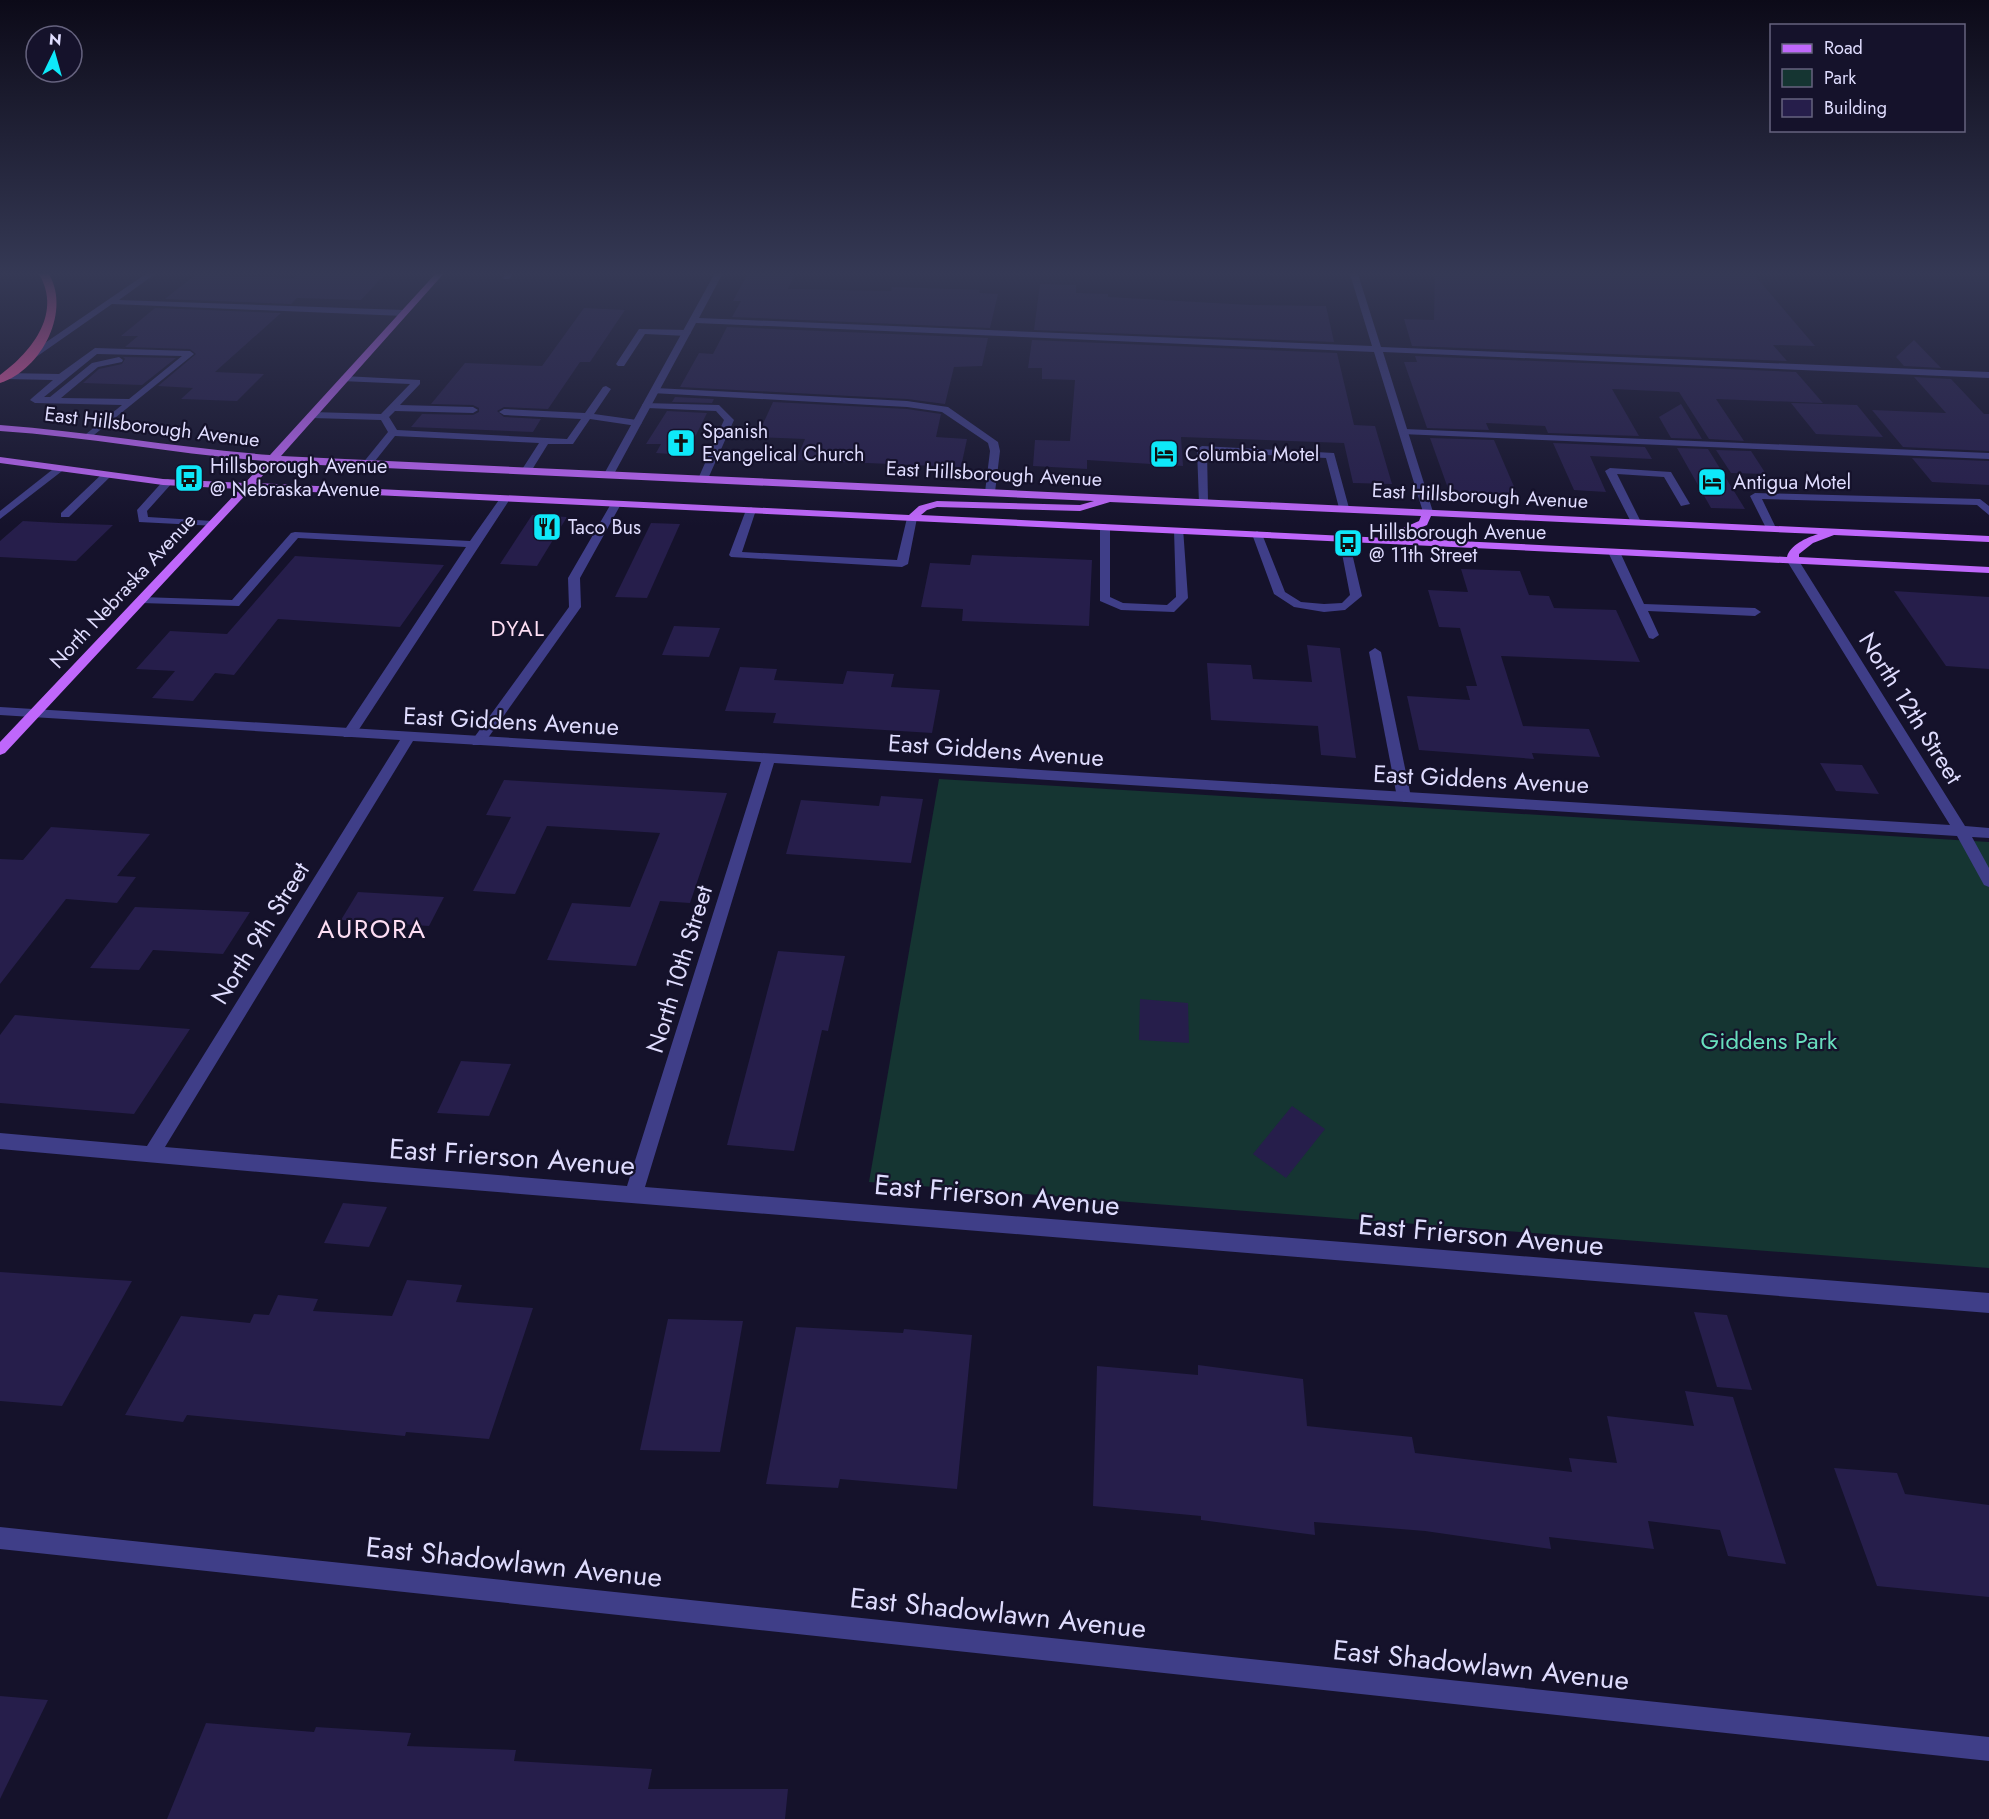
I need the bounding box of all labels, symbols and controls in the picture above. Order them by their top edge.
north arrow [24,24,84,84]
legend [1770,24,1965,132]
text: N [48,28,63,52]
text: Road [1824,35,1863,61]
text: Park [1824,65,1856,91]
text: Building [1824,95,1887,121]
street label: East Hillsborough Avenue [43,399,261,455]
place label: Spanish Evangelical Church [702,417,865,469]
church icon: Spanish Evangelical Church [665,427,697,459]
hotel icon: Columbia Motel [1148,438,1180,470]
place label: Columbia Motel [1185,440,1319,469]
place label: Hillsborough Avenue @ Nebraska Avenue [210,452,387,504]
street label: East Hillsborough Avenue [885,454,1103,494]
bus stop icon: Hillsborough Avenue @ Nebraska Avenue [173,462,205,494]
hotel icon: Antigua Motel [1696,466,1728,498]
place label: Antigua Motel [1733,468,1851,497]
street label: East Hillsborough Avenue [1371,476,1589,516]
street label: North Nebraska Avenue [43,507,203,675]
restaurant icon: Taco Bus [531,511,563,543]
place label: Taco Bus [568,513,641,542]
place label: Hillsborough Avenue @ 11th Street [1369,518,1546,570]
bus stop icon: Hillsborough Avenue @ 11th Street [1332,527,1364,559]
district label: DYAL [491,612,545,644]
street label: North 12th Street [1850,625,1972,791]
street label: East Giddens Avenue [402,698,620,744]
street label: East Giddens Avenue [887,725,1105,775]
street label: East Giddens Avenue [1372,756,1590,802]
street label: North 9th Street [202,855,318,1011]
street label: North 10th Street [637,881,721,1057]
district label: AURORA [317,910,427,948]
park label: Giddens Park [1701,1023,1838,1058]
street label: East Frierson Avenue [388,1128,636,1186]
street label: East Frierson Avenue [872,1164,1122,1226]
street label: East Frierson Avenue [1356,1204,1606,1266]
street label: East Shadowlawn Avenue [364,1526,664,1598]
street label: East Shadowlawn Avenue [848,1577,1148,1649]
street label: East Shadowlawn Avenue [1331,1629,1631,1701]

